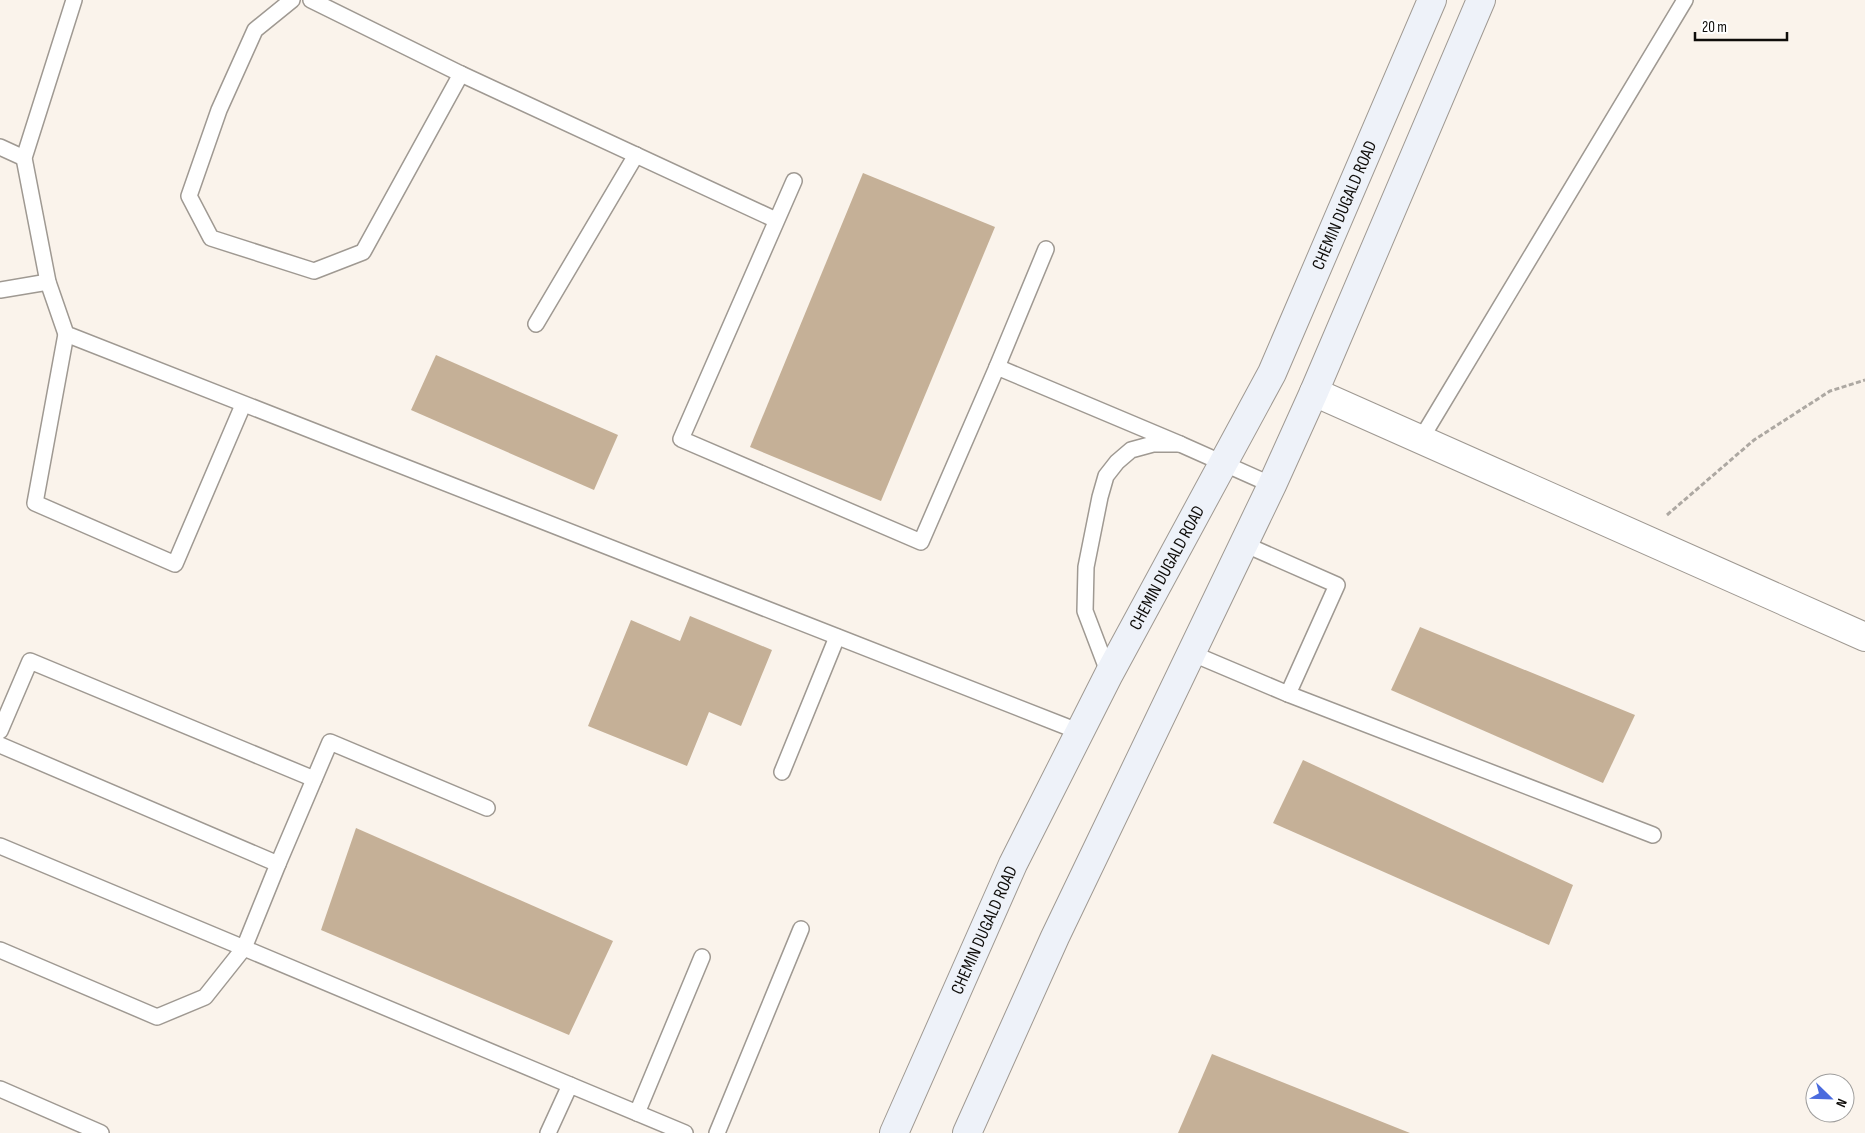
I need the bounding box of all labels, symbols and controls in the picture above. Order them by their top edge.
scale bar [1695,10,1788,42]
text: 20 m [1702,18,1727,37]
street label: CHEMIN DUGALD ROAD [1308,138,1381,273]
street label: CHEMIN DUGALD ROAD [1125,502,1209,634]
street label: CHEMIN DUGALD ROAD [947,863,1022,998]
north arrow [1805,1073,1855,1123]
text: N [1832,1096,1851,1110]

